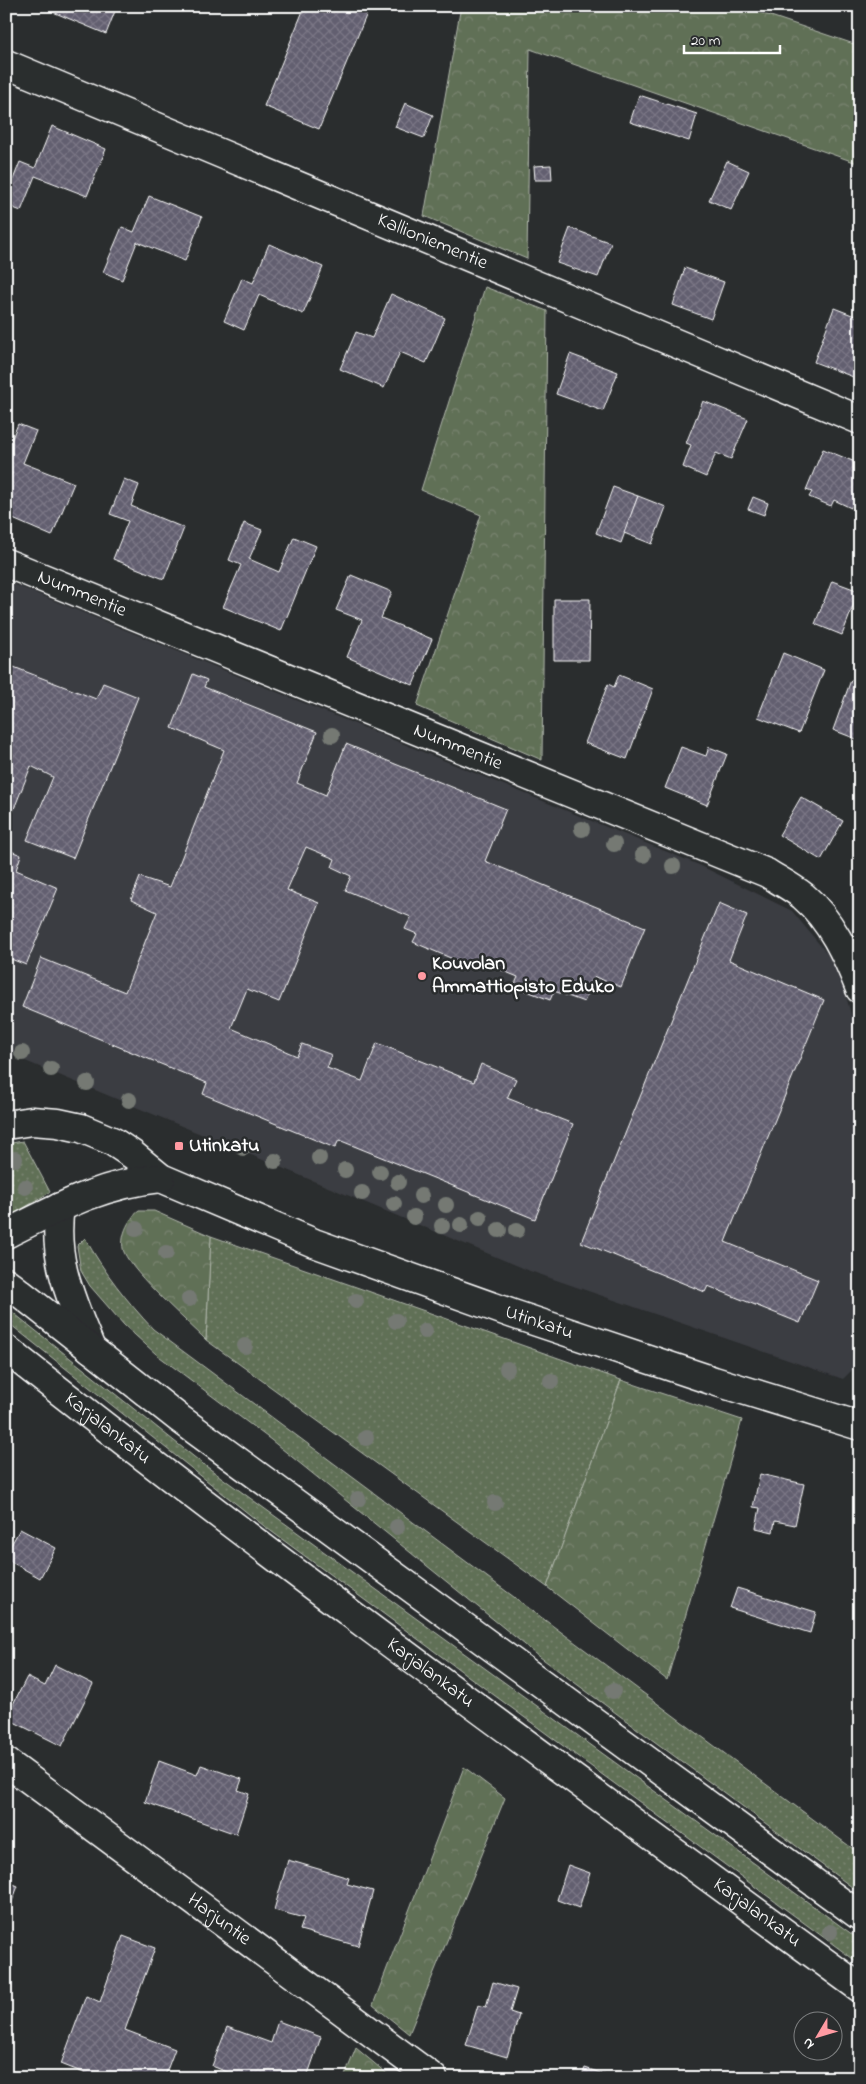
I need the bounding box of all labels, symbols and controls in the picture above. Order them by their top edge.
scale bar [684,22,780,54]
text: 20 m [691,30,721,52]
street label: Kallioniementie [373,206,492,278]
street label: Nummentie [33,563,131,625]
street label: Nummentie [409,716,507,778]
place label: Kouvolan Ammattiopisto Eduko [432,950,614,1002]
marker: Kouvolan Ammattiopisto Eduko [416,970,428,982]
place label: Utinkatu [189,1132,259,1161]
marker: Utinkatu [173,1140,185,1152]
street label: Utinkatu [501,1298,577,1348]
street label: Karjalankatu [58,1385,157,1472]
street label: Karjalankatu [380,1631,481,1715]
street label: Karjalankatu [707,1870,807,1955]
street label: Harjuntie [181,1886,257,1953]
north arrow [794,2012,844,2062]
text: N [798,2033,820,2053]

